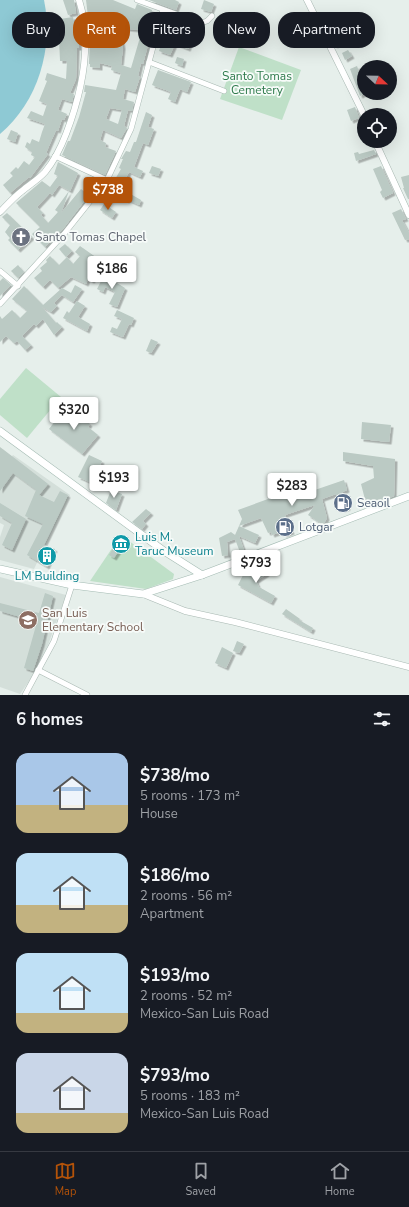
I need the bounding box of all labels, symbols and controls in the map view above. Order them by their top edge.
chip: Buy [12,12,65,48]
chip: Rent [73,12,130,48]
chip: Filters [138,12,205,48]
chip: New [213,12,270,48]
chip: Apartment [278,12,375,48]
north arrow [357,60,397,100]
map controls [357,60,397,148]
park label: Santo Tomas Cemetery [222,68,292,98]
button: locate [357,108,397,148]
pin: $738 [84,177,132,211]
text: $738 [92,181,124,199]
church icon: Santo Tomas Chapel [10,226,32,248]
place label: Santo Tomas Chapel [35,229,147,245]
pin: $186 [88,256,136,290]
text: $186 [96,260,128,278]
pin: $320 [50,397,98,431]
text: $320 [58,401,90,419]
pin: $193 [90,465,138,499]
text: $193 [98,469,130,487]
pin: $283 [268,473,316,507]
text: $283 [276,477,308,495]
fuel station icon: Seaoil [332,492,354,514]
place label: Seaoil [357,495,391,511]
fuel station icon: Lotgar [274,516,296,538]
place label: Lotgar [299,519,335,535]
place label: Luis M. Taruc Museum [135,529,214,559]
museum icon: Luis M. Taruc Museum [110,533,132,555]
building icon: LM Building [36,545,58,567]
pin: $793 [232,550,280,584]
text: $793 [240,554,272,572]
place label: LM Building [15,568,79,584]
place label: San Luis Elementary School [42,605,144,635]
school or university icon: San Luis Elementary School [17,609,39,631]
text: 6 homes [16,708,83,731]
icon: filters [371,708,393,730]
text: $738/mo [140,764,210,787]
icon: home [48,769,96,817]
text: 5 rooms · 173 m² [140,787,240,805]
text: House [140,805,178,823]
text: $186/mo [140,864,210,887]
icon: home [48,869,96,917]
text: 2 rooms · 56 m² [140,887,232,905]
text: Apartment [140,905,203,923]
text: $193/mo [140,964,210,987]
icon: home [48,969,96,1017]
text: 2 rooms · 52 m² [140,987,232,1005]
text: Mexico-San Luis Road [140,1005,269,1023]
text: $793/mo [140,1064,210,1087]
icon: home [48,1069,96,1117]
text: 5 rooms · 183 m² [140,1087,240,1105]
text: Mexico-San Luis Road [140,1105,269,1123]
tab: Map [54,1160,76,1199]
tab: Saved [185,1160,216,1199]
tab: Home [325,1160,355,1199]

